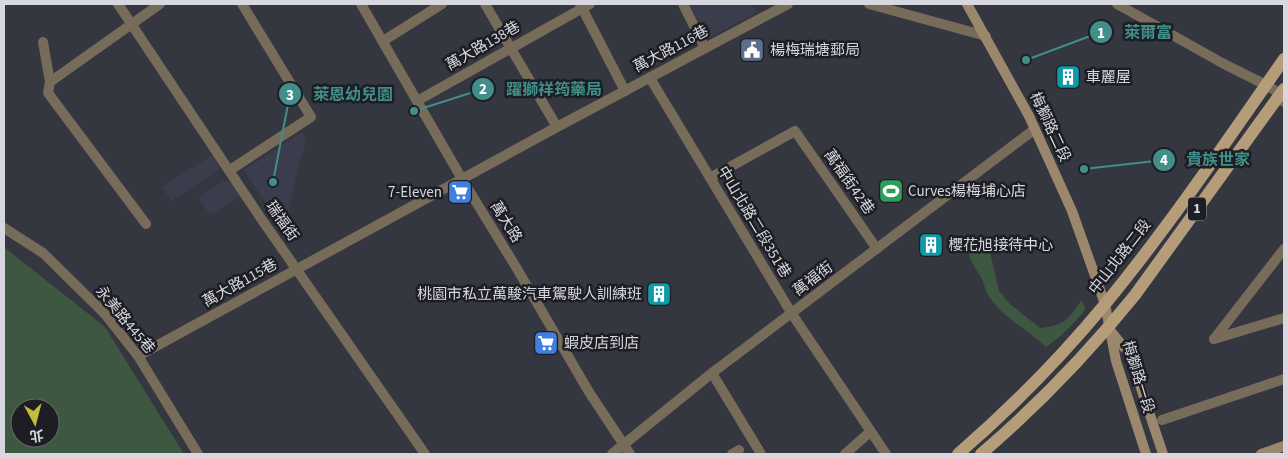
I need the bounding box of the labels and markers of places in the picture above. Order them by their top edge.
callout: 萊爾富 [1089,17,1182,48]
public building icon: 楊梅瑞塘郵局 [739,37,765,63]
place label: 楊梅瑞塘郵局 [770,40,860,61]
building icon: 車麗屋 [1055,64,1081,90]
place label: 車麗屋 [1086,67,1131,88]
callout: 躍獅祥筠藥局 [471,73,612,104]
callout: 萊恩幼兒園 [278,79,403,110]
callout: 貴族世家 [1151,144,1260,175]
sports icon: Curves楊梅埔心店 [878,178,904,204]
supermarket icon: 7-Eleven [447,179,473,205]
place label: Curves楊梅埔心店 [908,181,1026,202]
place label: 7-Eleven [388,182,442,203]
building icon: 櫻花旭接待中心 [918,232,944,258]
place label: 櫻花旭接待中心 [948,235,1053,256]
building icon: 桃園市私立萬駿汽車駕駛人訓練班 [646,281,672,307]
place label: 桃園市私立萬駿汽車駕駛人訓練班 [417,284,642,305]
supermarket icon: 蝦皮店到店 [533,330,559,356]
place label: 蝦皮店到店 [564,333,639,354]

